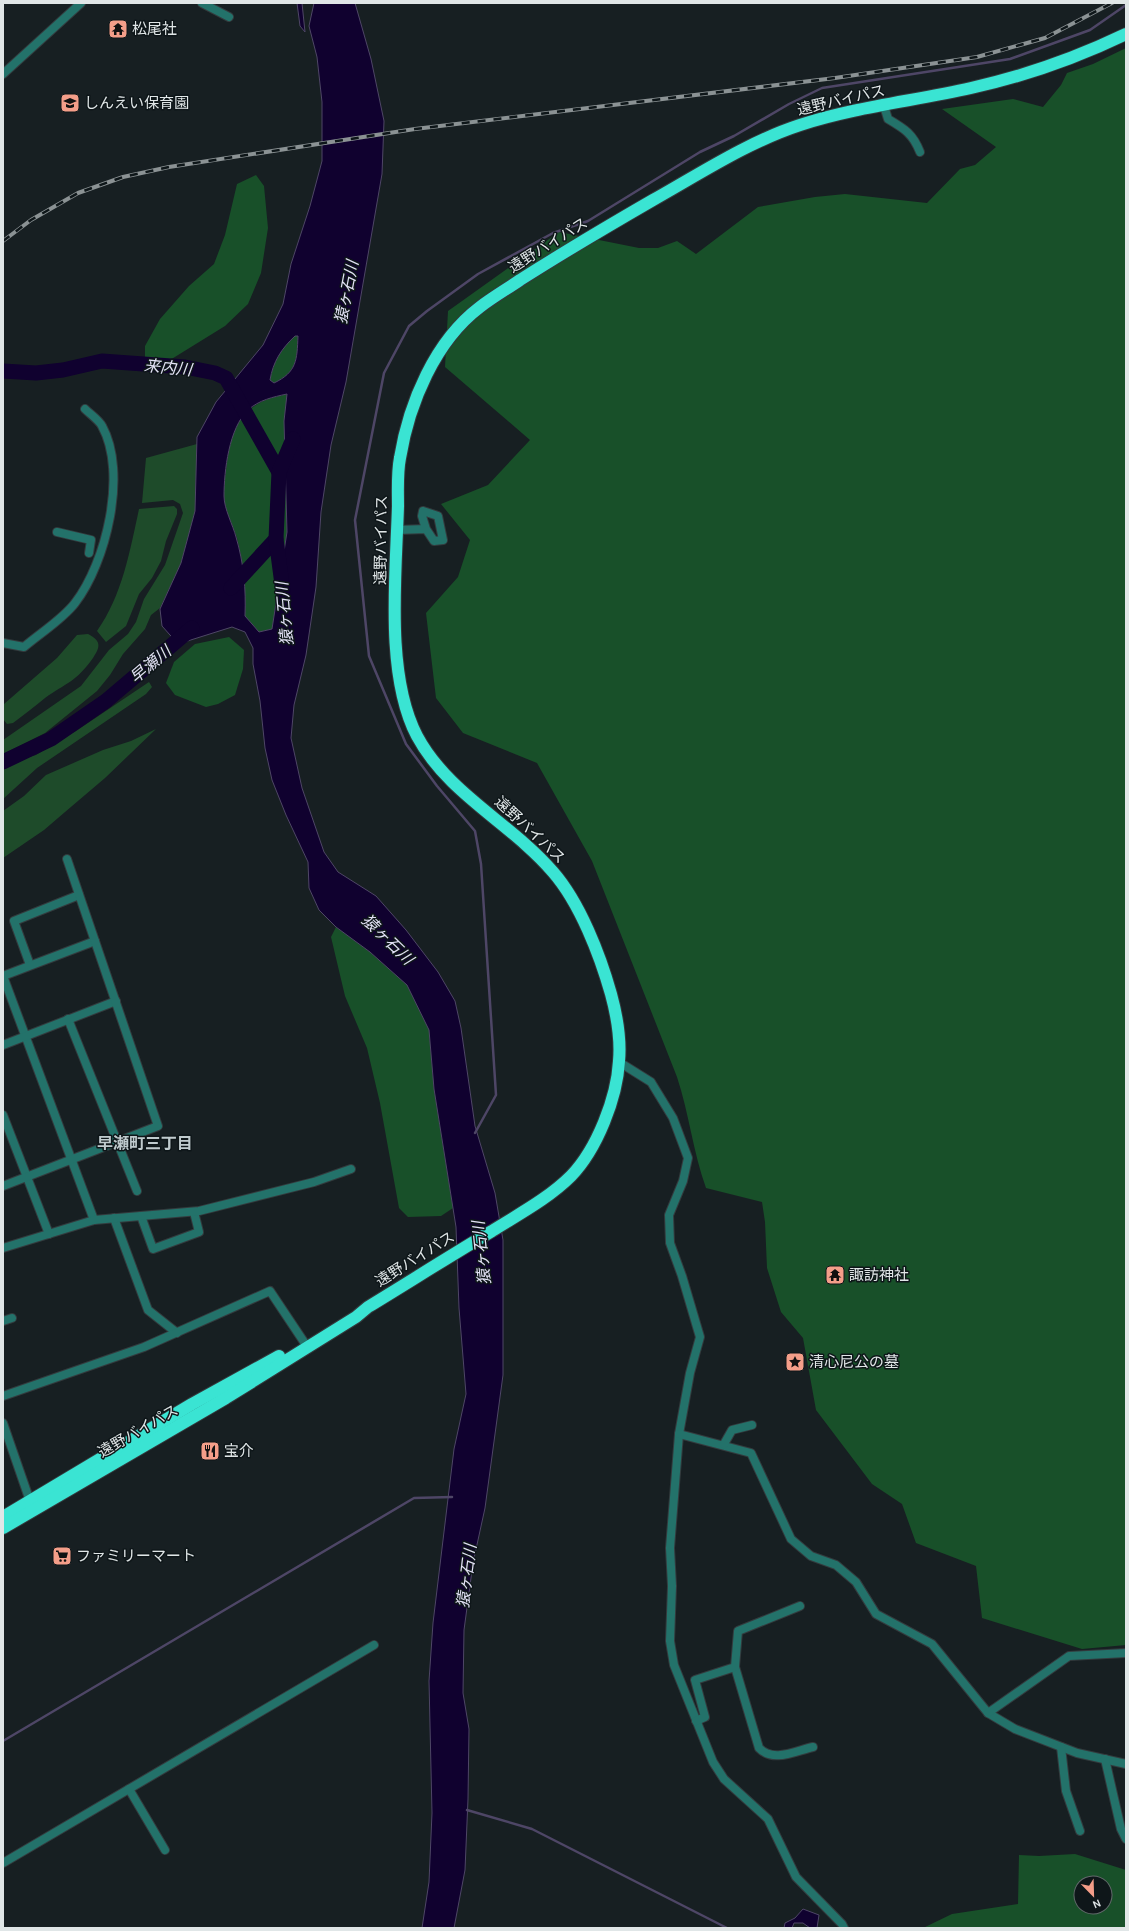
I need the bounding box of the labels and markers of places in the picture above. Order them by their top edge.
temple icon: 松尾社 [107,18,129,40]
place label: 松尾社 [132,20,177,38]
school or university icon: しんえい保育園 [59,92,81,114]
place label: しんえい保育園 [84,94,189,112]
temple icon: 諏訪神社 [824,1264,846,1286]
place label: 諏訪神社 [849,1266,909,1284]
place icon: 清心尼公の墓 [784,1351,806,1373]
place label: 清心尼公の墓 [809,1353,899,1371]
restaurant icon: 宝介 [199,1440,221,1462]
place label: 宝介 [224,1442,254,1460]
supermarket icon: ファミリーマート [51,1545,73,1567]
place label: ファミリーマート [76,1547,196,1565]

